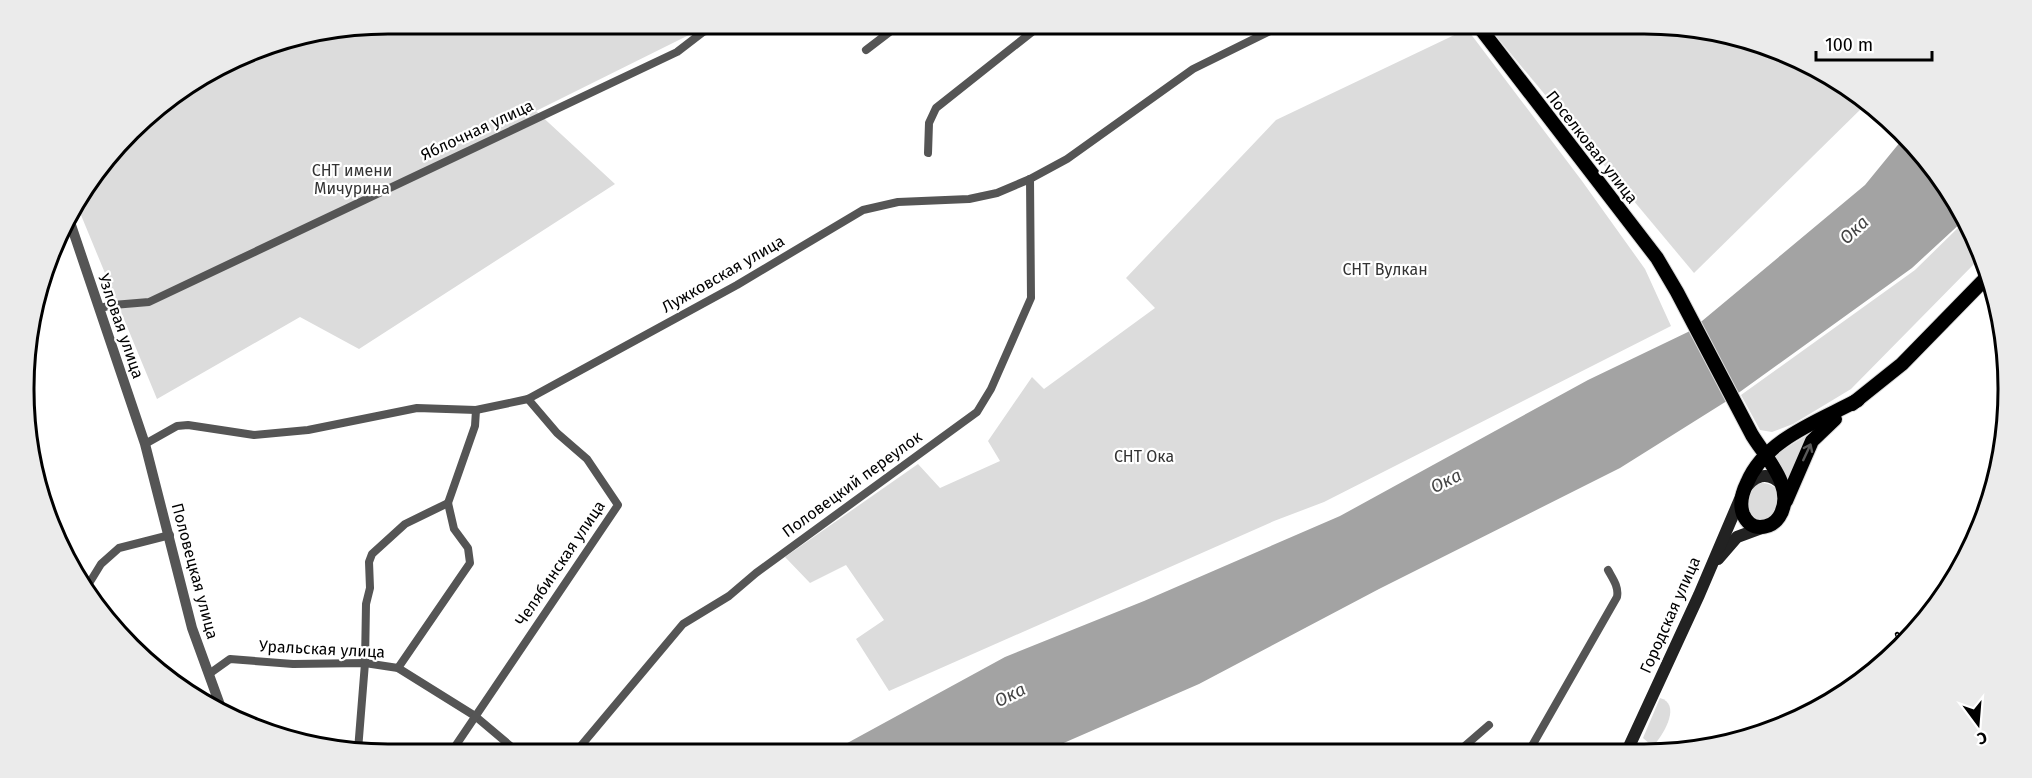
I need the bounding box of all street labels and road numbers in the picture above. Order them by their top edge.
street label: Поселковая улица [1542,87,1642,207]
street label: Яблочная улица [418,96,536,164]
street label: Лужковская улица [658,231,788,317]
street label: Узловая улица [94,271,148,381]
street label: Половецкий переулок [778,426,926,541]
street label: Челябинская улица [511,497,609,629]
street label: Половецкая улица [168,501,222,641]
street label: Городская улица [1636,554,1704,676]
street label: Уральская улица [258,636,386,662]

